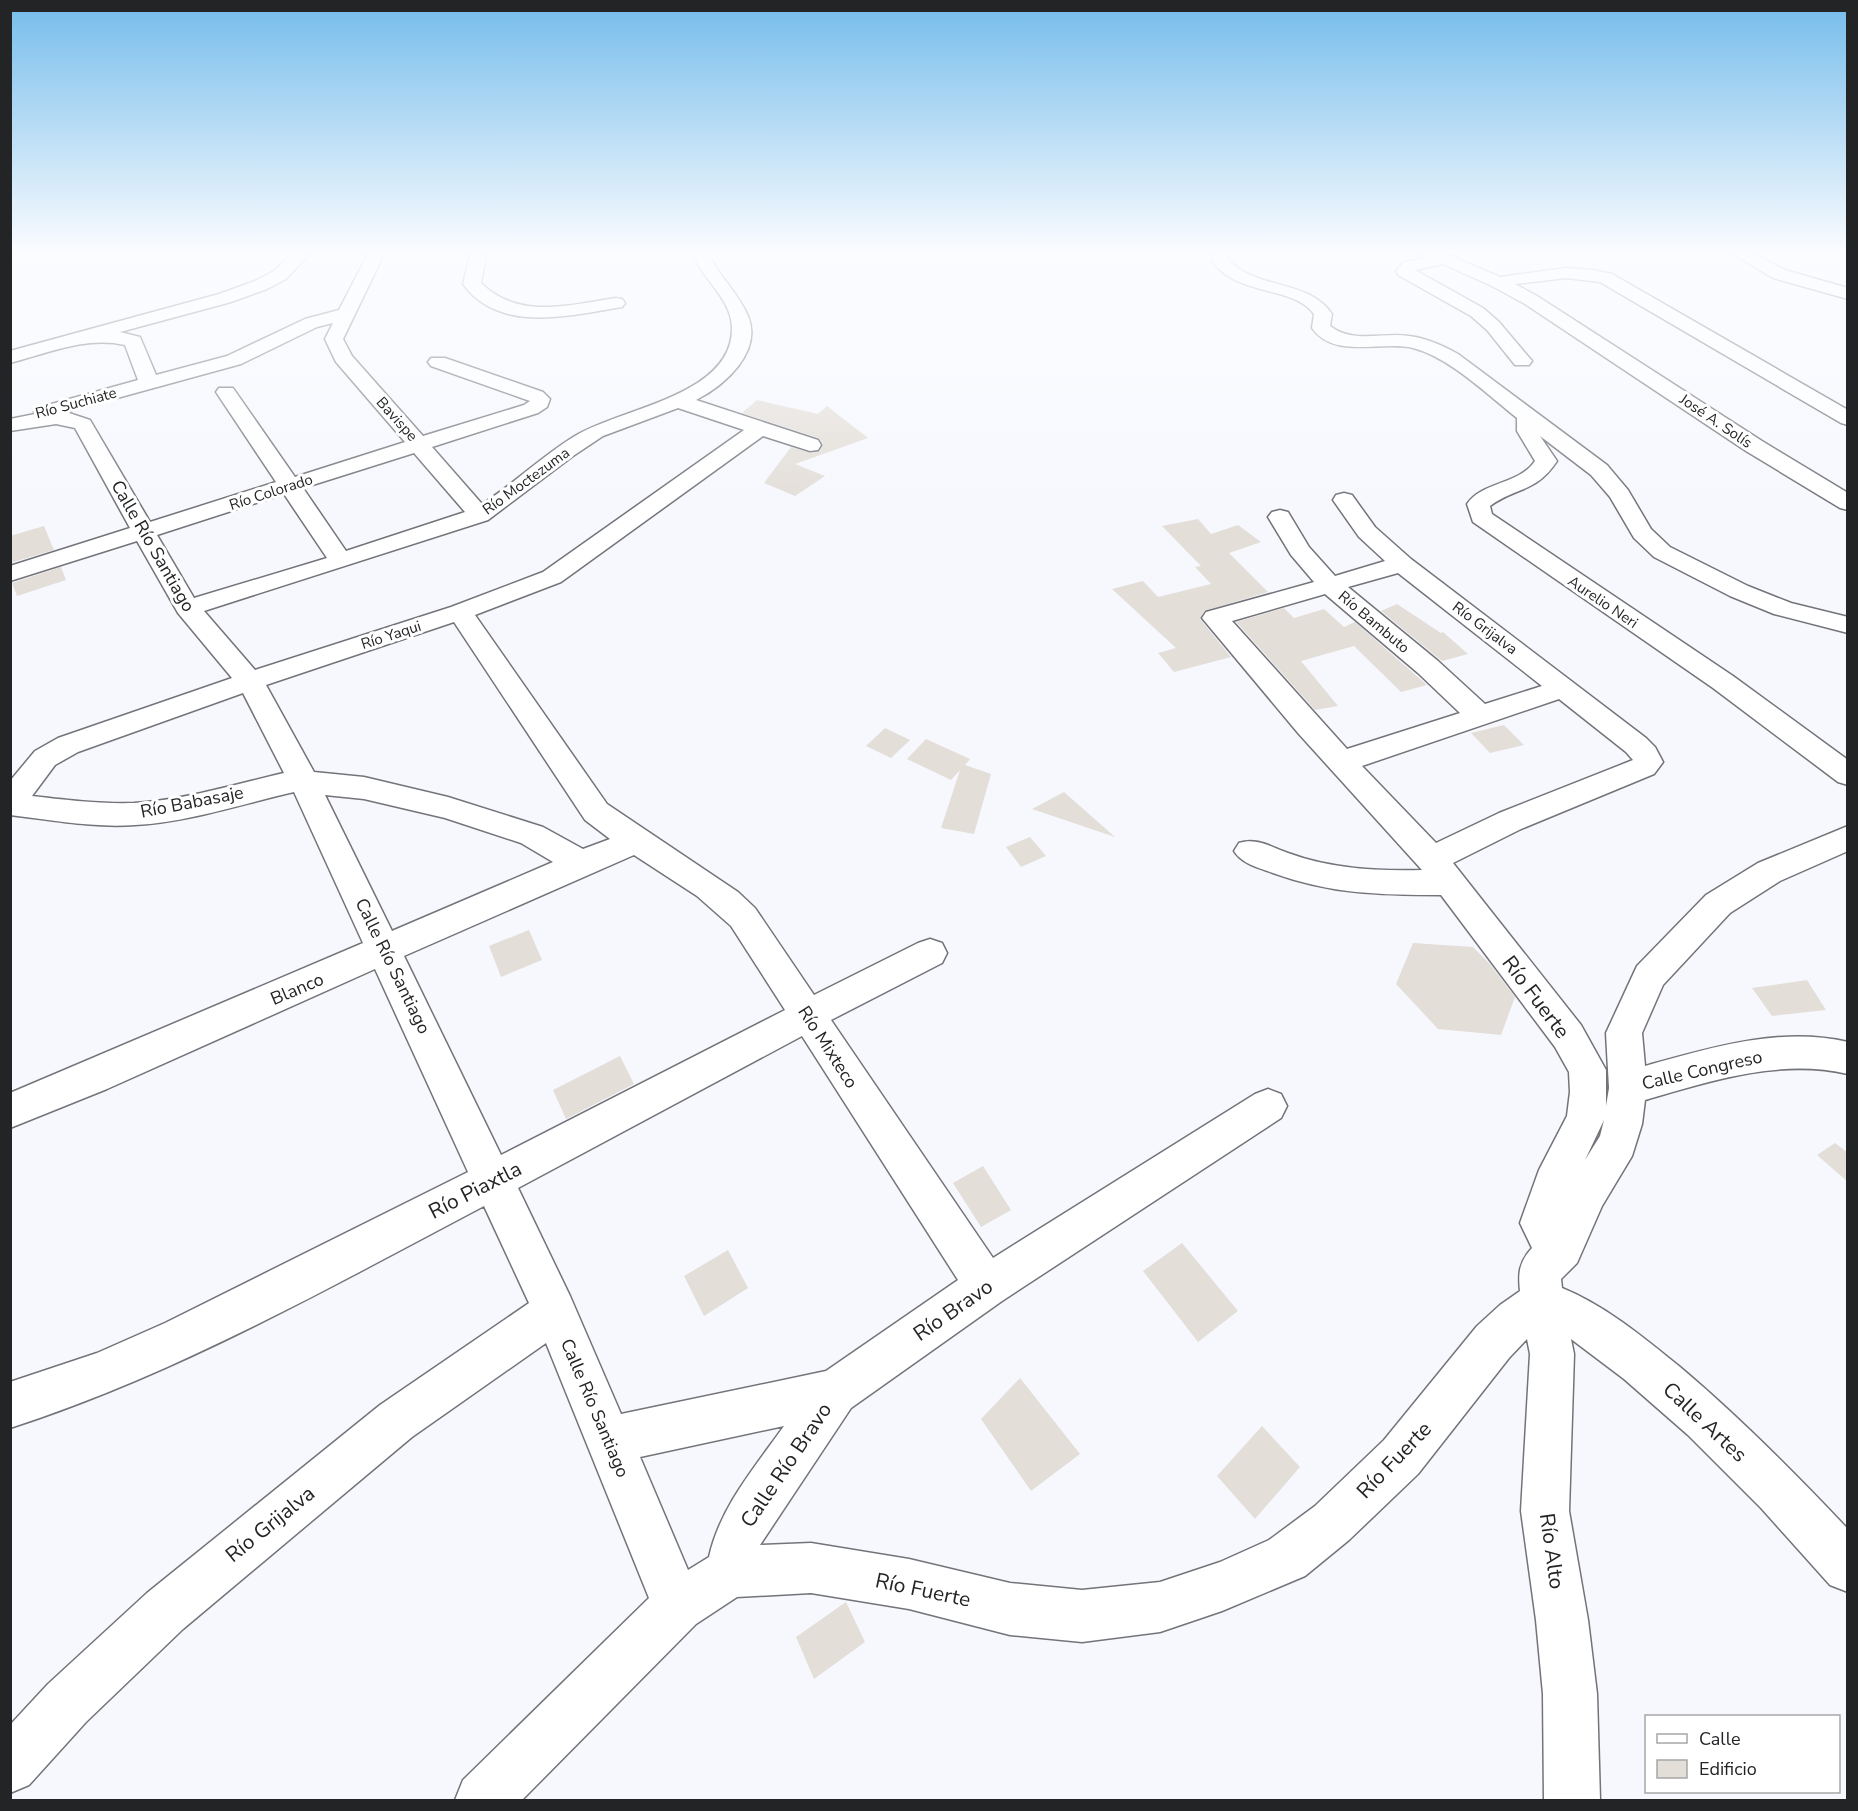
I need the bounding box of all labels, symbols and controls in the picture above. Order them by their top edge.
street label: Río Suchiate [33,383,119,423]
street label: José A. Solís [1675,389,1756,453]
street label: Bavispe [372,393,422,445]
street label: Río Moctezuma [478,443,574,519]
street label: Río Colorado [227,469,315,515]
street label: Calle Río Santiago [106,476,200,616]
street label: Aurelio Neri [1564,571,1642,633]
street label: Río Bambuto [1334,586,1414,658]
street label: Río Grijalva [1448,597,1522,659]
street label: Río Yaqui [358,616,424,654]
street label: Río Babasaje [138,780,246,824]
street label: Calle Río Santiago [350,894,436,1038]
street label: Río Fuerte [1496,950,1576,1044]
street label: Blanco [267,967,327,1011]
street label: Río Mixteco [792,1001,864,1093]
street label: Calle Congreso [1639,1044,1765,1096]
street label: Río Piaxtla [424,1155,526,1225]
street label: Río Bravo [908,1272,998,1348]
street label: Calle Río Santiago [555,1335,635,1481]
street label: Calle Artes [1657,1376,1753,1468]
street label: Calle Río Bravo [734,1397,838,1533]
street label: Río Fuerte [1350,1415,1438,1505]
street label: Río Grijalva [219,1479,321,1569]
street label: Río Alto [1533,1511,1571,1591]
street label: Río Fuerte [873,1566,973,1614]
legend [1645,1715,1840,1793]
text: Calle [1699,1727,1741,1751]
text: Edificio [1699,1757,1757,1781]

